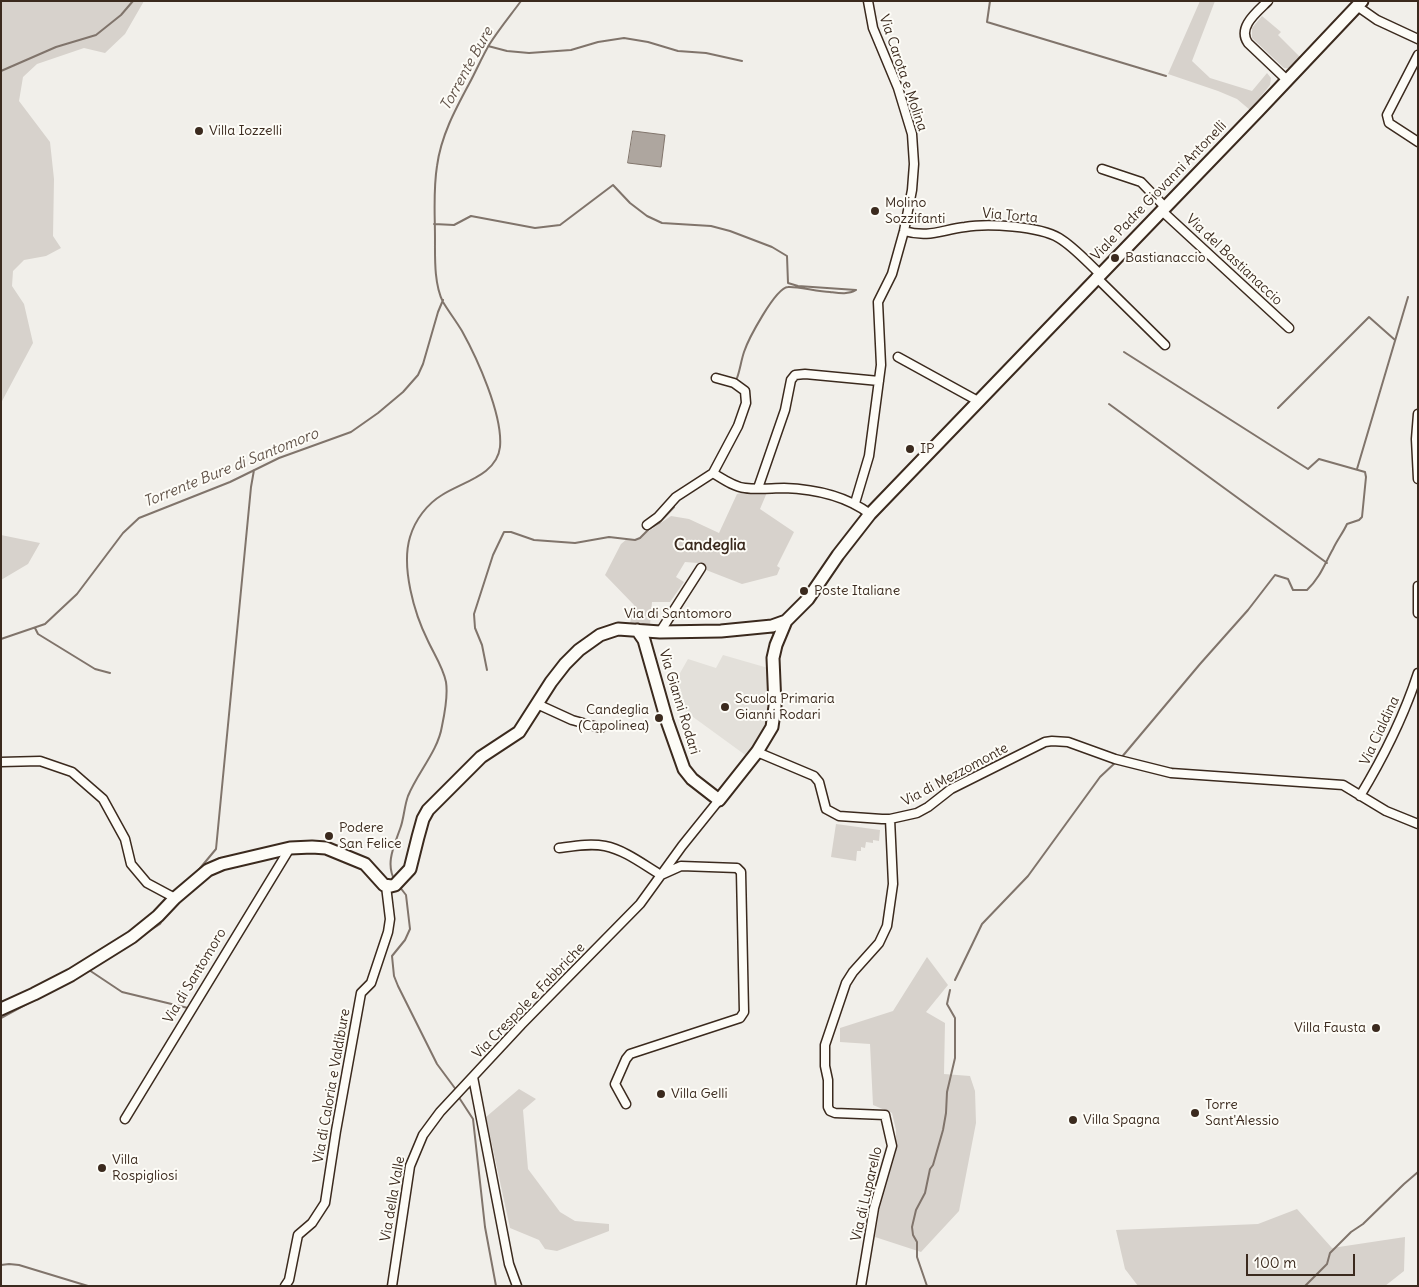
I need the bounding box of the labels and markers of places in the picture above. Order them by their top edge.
place label: Villa Iozzelli [209,123,282,139]
marker: Villa Iozzelli [193,125,205,137]
place label: Molino Sozzifanti [885,195,945,228]
marker: Molino Sozzifanti [869,205,881,217]
place label: Bastianaccio [1125,250,1206,266]
marker: Bastianaccio [1109,252,1121,264]
place label: IP [920,441,935,457]
marker: IP [904,443,916,455]
place label: Poste Italiane [814,583,900,599]
marker: Poste Italiane [798,585,810,597]
place label: Scuola Primaria Gianni Rodari [735,691,835,724]
marker: Scuola Primaria Gianni Rodari [719,701,731,713]
place label: Candeglia (Capolinea) [578,702,649,734]
marker: Candeglia (Capolinea) [653,712,665,724]
place label: Podere San Felice [339,820,402,852]
marker: Podere San Felice [323,830,335,842]
place label: Villa Fausta [1294,1020,1366,1036]
marker: Villa Fausta [1370,1022,1382,1034]
place label: Villa Gelli [671,1086,728,1102]
marker: Villa Gelli [655,1088,667,1100]
place label: Torre Sant'Alessio [1205,1097,1279,1130]
marker: Torre Sant'Alessio [1189,1107,1201,1119]
place label: Villa Spagna [1083,1112,1160,1128]
marker: Villa Spagna [1067,1114,1079,1126]
place label: Villa Rospigliosi [112,1152,178,1184]
marker: Villa Rospigliosi [96,1162,108,1174]

